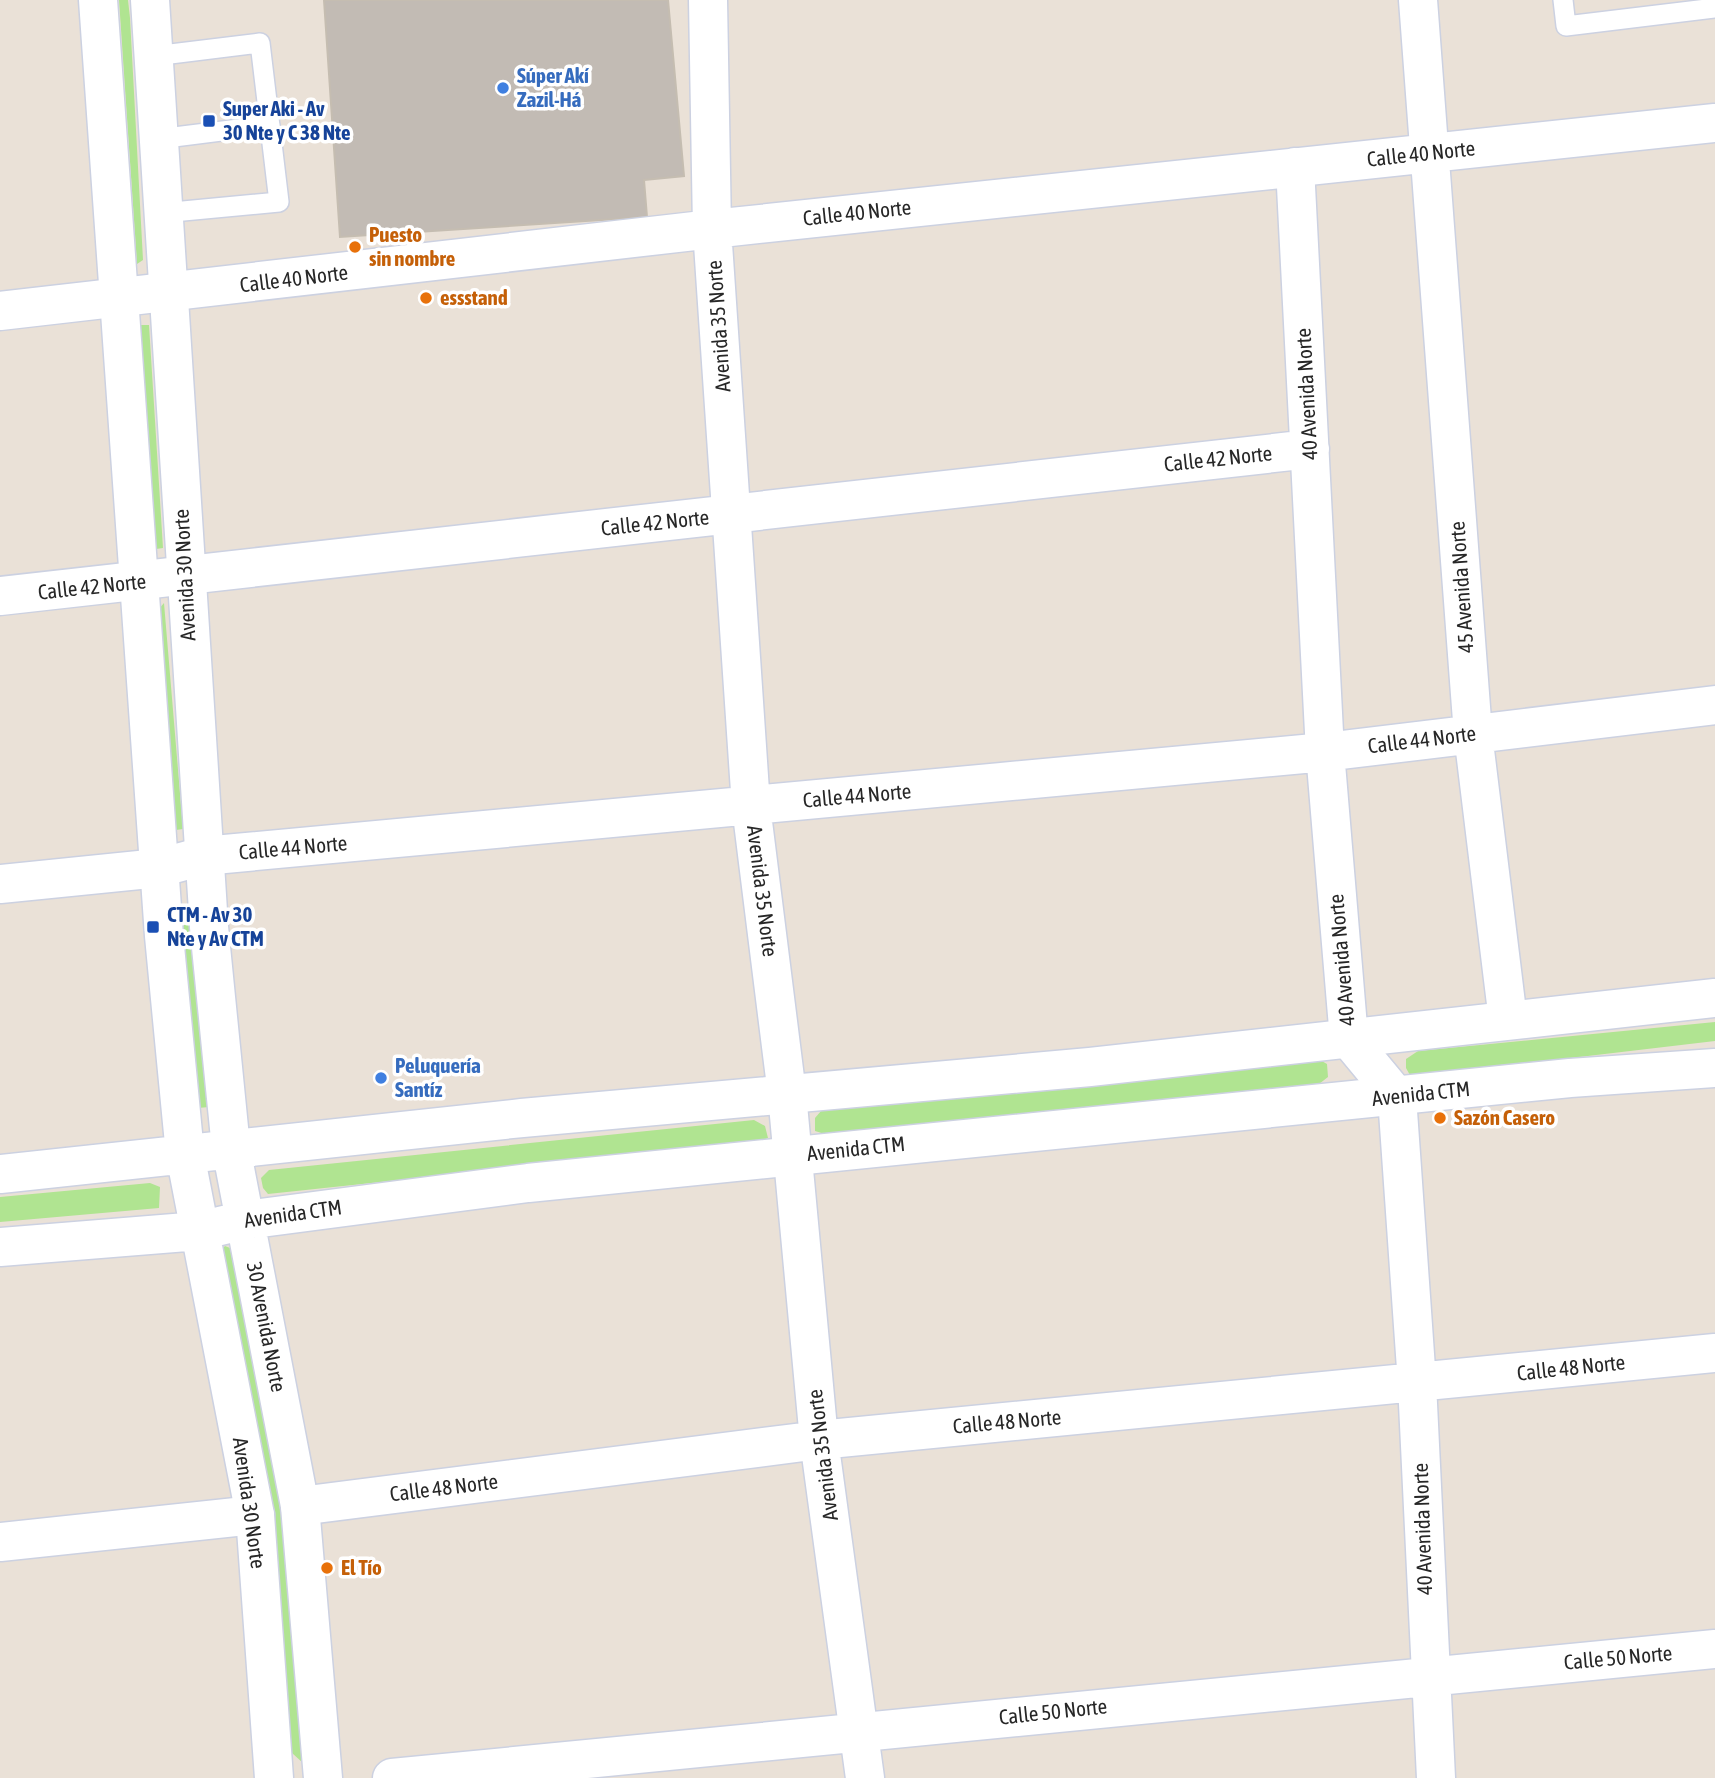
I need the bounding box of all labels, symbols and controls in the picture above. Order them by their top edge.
place label: Súper Akí Zazil-Há [517,63,589,111]
marker: Súper Akí Zazil-Há [495,80,511,96]
place label: Super Aki - Av 30 Nte y C 38 Nte [223,96,351,144]
marker: Super Aki - Av 30 Nte y C 38 Nte [201,113,217,129]
street label: Calle 40 Norte [1366,135,1476,171]
street label: Calle 40 Norte [802,194,912,230]
place label: Puesto sin nombre [369,222,455,270]
marker: Puesto sin nombre [347,239,363,255]
street label: Calle 40 Norte [238,259,349,297]
street label: Avenida 35 Norte [701,259,735,393]
place label: essstand [440,285,508,309]
marker: essstand [418,290,434,306]
street label: 40 Avenida Norte [1291,327,1321,461]
street label: Calle 42 Norte [1163,440,1273,476]
street label: Calle 42 Norte [600,504,710,540]
street label: Avenida 30 Norte [169,508,199,642]
street label: 45 Avenida Norte [1444,520,1478,654]
street label: Calle 42 Norte [37,568,147,604]
street label: Calle 44 Norte [1366,720,1477,758]
street label: Calle 44 Norte [802,778,912,812]
street label: Avenida 35 Norte [743,824,783,958]
street label: Calle 44 Norte [238,830,348,864]
street label: 40 Avenida Norte [1323,893,1359,1027]
place label: CTM - Av 30 Nte y Av CTM [167,902,264,950]
marker: CTM - Av 30 Nte y Av CTM [145,919,161,935]
place label: Peluquería Santíz [395,1053,481,1101]
marker: Peluquería Santíz [373,1070,389,1086]
street label: Avenida CTM [1371,1076,1471,1110]
place label: Sazón Casero [1454,1105,1555,1129]
marker: Sazón Casero [1432,1110,1448,1126]
street label: Avenida CTM [806,1131,906,1165]
street label: Avenida CTM [242,1194,343,1232]
street label: 30 Avenida Norte [243,1260,291,1394]
street label: Calle 48 Norte [1516,1349,1626,1385]
street label: Avenida 35 Norte [802,1388,842,1522]
street label: Calle 48 Norte [952,1404,1062,1438]
street label: Avenida 30 Norte [229,1436,271,1570]
street label: 40 Avenida Norte [1408,1463,1436,1595]
street label: Calle 48 Norte [388,1468,499,1506]
place label: El Tío [341,1555,382,1579]
marker: El Tío [319,1560,335,1576]
street label: Calle 50 Norte [1563,1640,1673,1674]
street label: Calle 50 Norte [998,1693,1108,1729]

